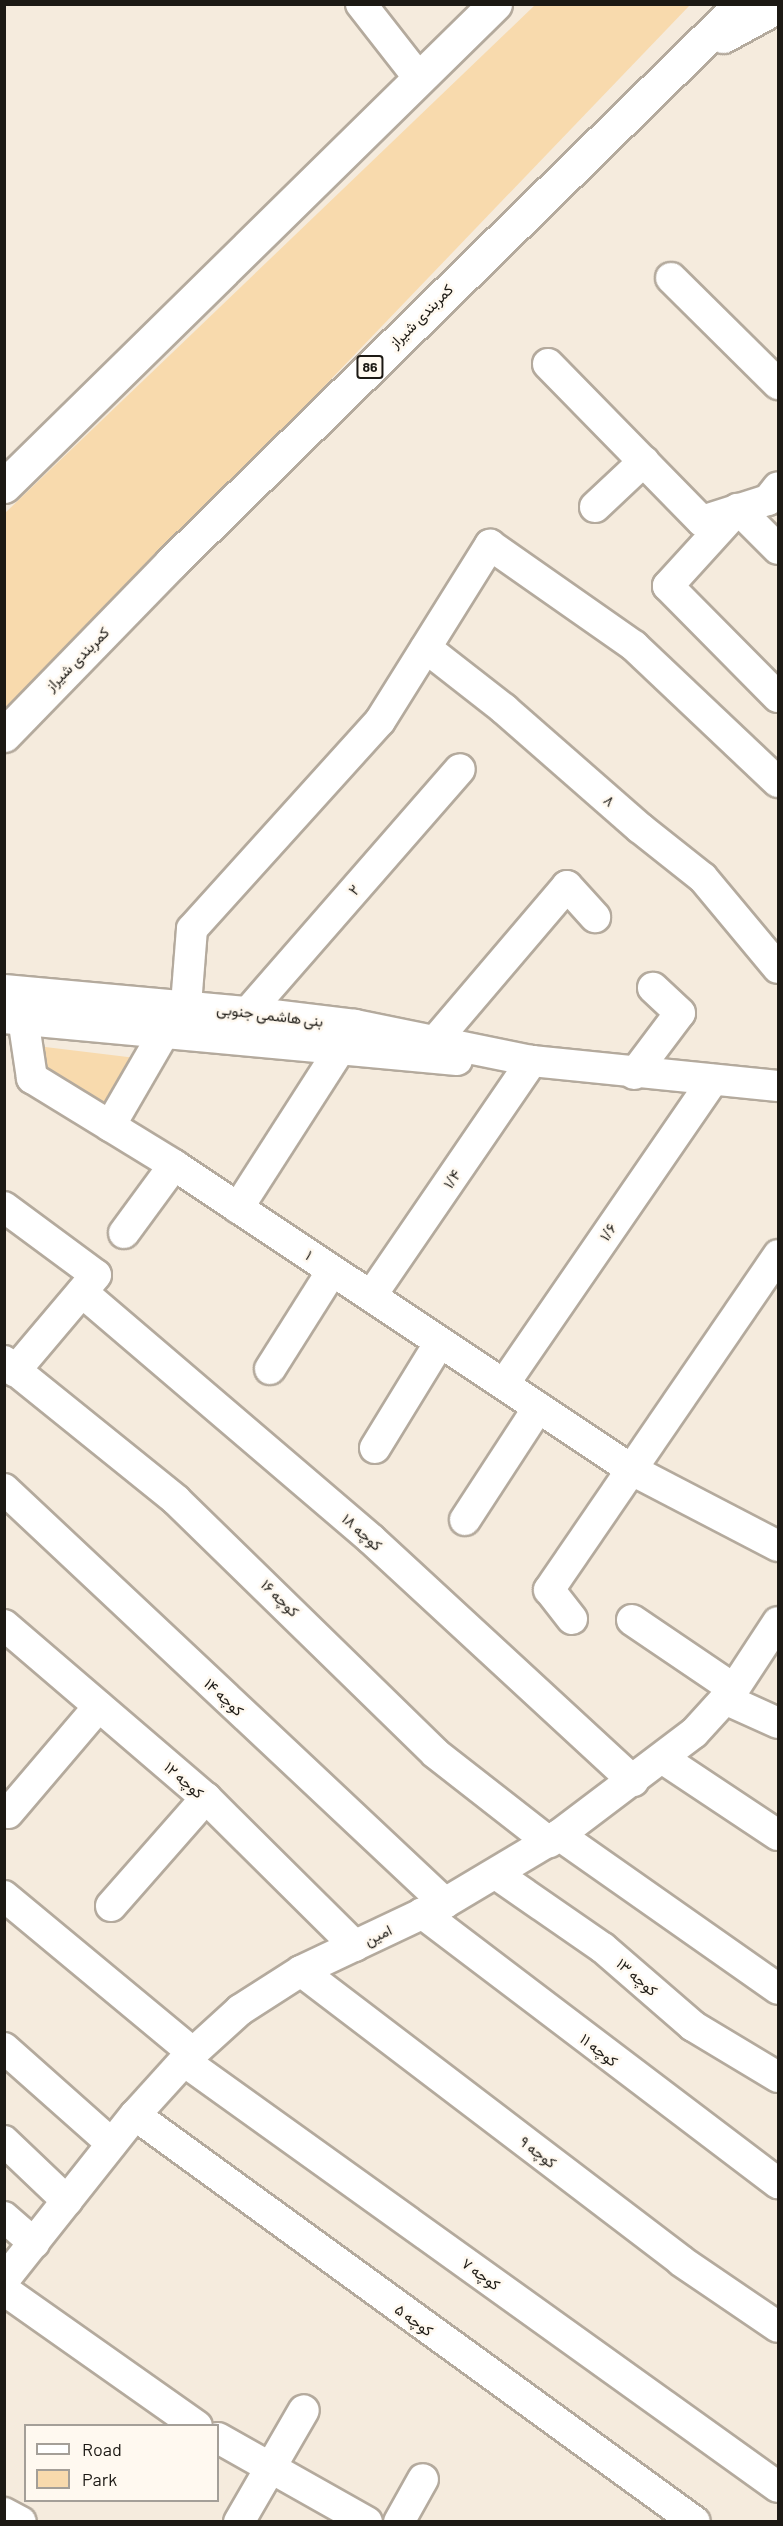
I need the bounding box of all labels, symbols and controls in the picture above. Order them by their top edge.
street label: کمربندی شیراز [385,280,457,352]
road number: 86 [355,356,385,378]
street label: کمربندی شیراز [41,623,113,695]
street label: ۸ [600,791,618,811]
street label: ۲ [345,881,363,899]
street label: بنی هاشمی جنوبی [216,1000,324,1030]
street label: ۱/۴ [439,1166,465,1192]
street label: ۱/۶ [596,1220,620,1244]
street label: ۱ [302,1246,316,1264]
street label: کوچه ۱۸ [338,1510,386,1554]
street label: کوچه ۱۶ [257,1576,303,1620]
street label: کوچه ۱۴ [201,1674,247,1720]
street label: کوچه ۱۲ [161,1758,207,1802]
street label: امین [361,1921,395,1949]
street label: کوچه ۱۳ [613,1954,661,2000]
street label: کوچه ۱۱ [577,2030,621,2070]
street label: کوچه ۹ [516,2132,560,2172]
street label: کوچه ۷ [458,2254,504,2294]
street label: کوچه ۵ [391,2300,437,2340]
legend [24,2424,219,2502]
text: Road [82,2438,122,2460]
text: Park [82,2468,117,2490]

